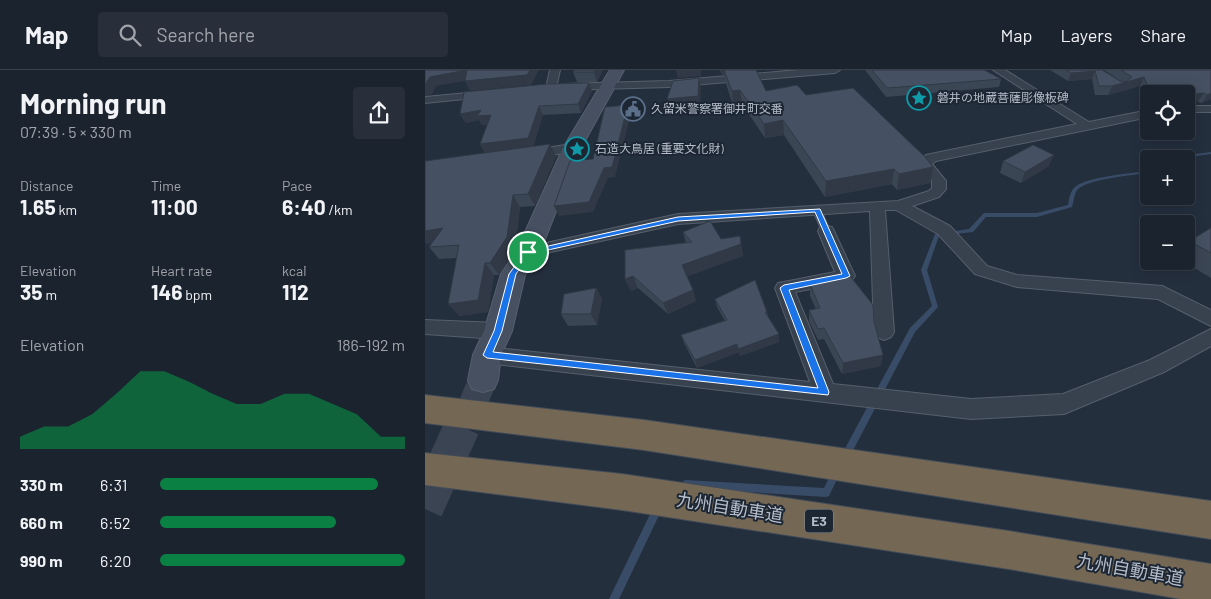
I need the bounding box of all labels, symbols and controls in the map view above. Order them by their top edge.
search box [98,12,448,57]
text: Map [25,20,68,49]
icon: search [116,21,144,49]
text: Search here [156,23,255,46]
text: Map [1000,24,1032,46]
text: Layers [1060,24,1113,46]
text: Share [1141,24,1186,46]
place icon: 磐井の地蔵菩薩彫像板碑 [906,85,932,111]
map controls [1140,85,1195,270]
button: locate [1140,85,1195,140]
text: Morning run [20,86,167,120]
button: share [353,87,405,139]
place label: 磐井の地蔵菩薩彫像板碑 [937,90,1069,104]
public building icon: 久留米警察署御井町交番 [620,96,646,122]
place label: 久留米警察署御井町交番 [651,101,783,115]
text: 07:39 · 5 × 330 m [20,122,132,141]
place icon: 石造大鳥居 (重要文化財) [564,136,590,162]
place label: 石造大鳥居 (重要文化財) [595,141,725,155]
button: + [1140,150,1195,205]
text: Distance [20,177,73,194]
text: Time [151,177,181,194]
text: Pace [282,177,312,194]
text: 1.65 [20,194,56,219]
text: 11:00 [151,194,198,219]
text: 6:40 [282,194,326,219]
text: km [56,201,77,218]
text: /km [326,201,353,218]
button: − [1140,215,1195,270]
pin [507,231,549,273]
icon: arrive [514,238,542,266]
text: Elevation [20,262,76,279]
text: Heart rate [151,262,212,279]
text: kcal [282,262,306,279]
text: 35 [20,279,43,304]
text: 146 [151,279,182,304]
text: 112 [282,279,309,304]
text: m [43,286,57,303]
text: bpm [182,286,212,303]
text: Elevation [20,335,84,354]
text: 186–192 m [337,335,405,354]
text: 330 m [20,475,63,494]
text: 6:31 [100,475,127,494]
street label: 九州自動車道 [675,488,785,526]
road number: E3 [805,510,833,532]
text: 660 m [20,513,63,532]
text: 6:52 [100,513,130,532]
street label: 九州自動車道 [1075,549,1185,589]
text: 990 m [20,551,63,570]
text: 6:20 [100,551,131,570]

